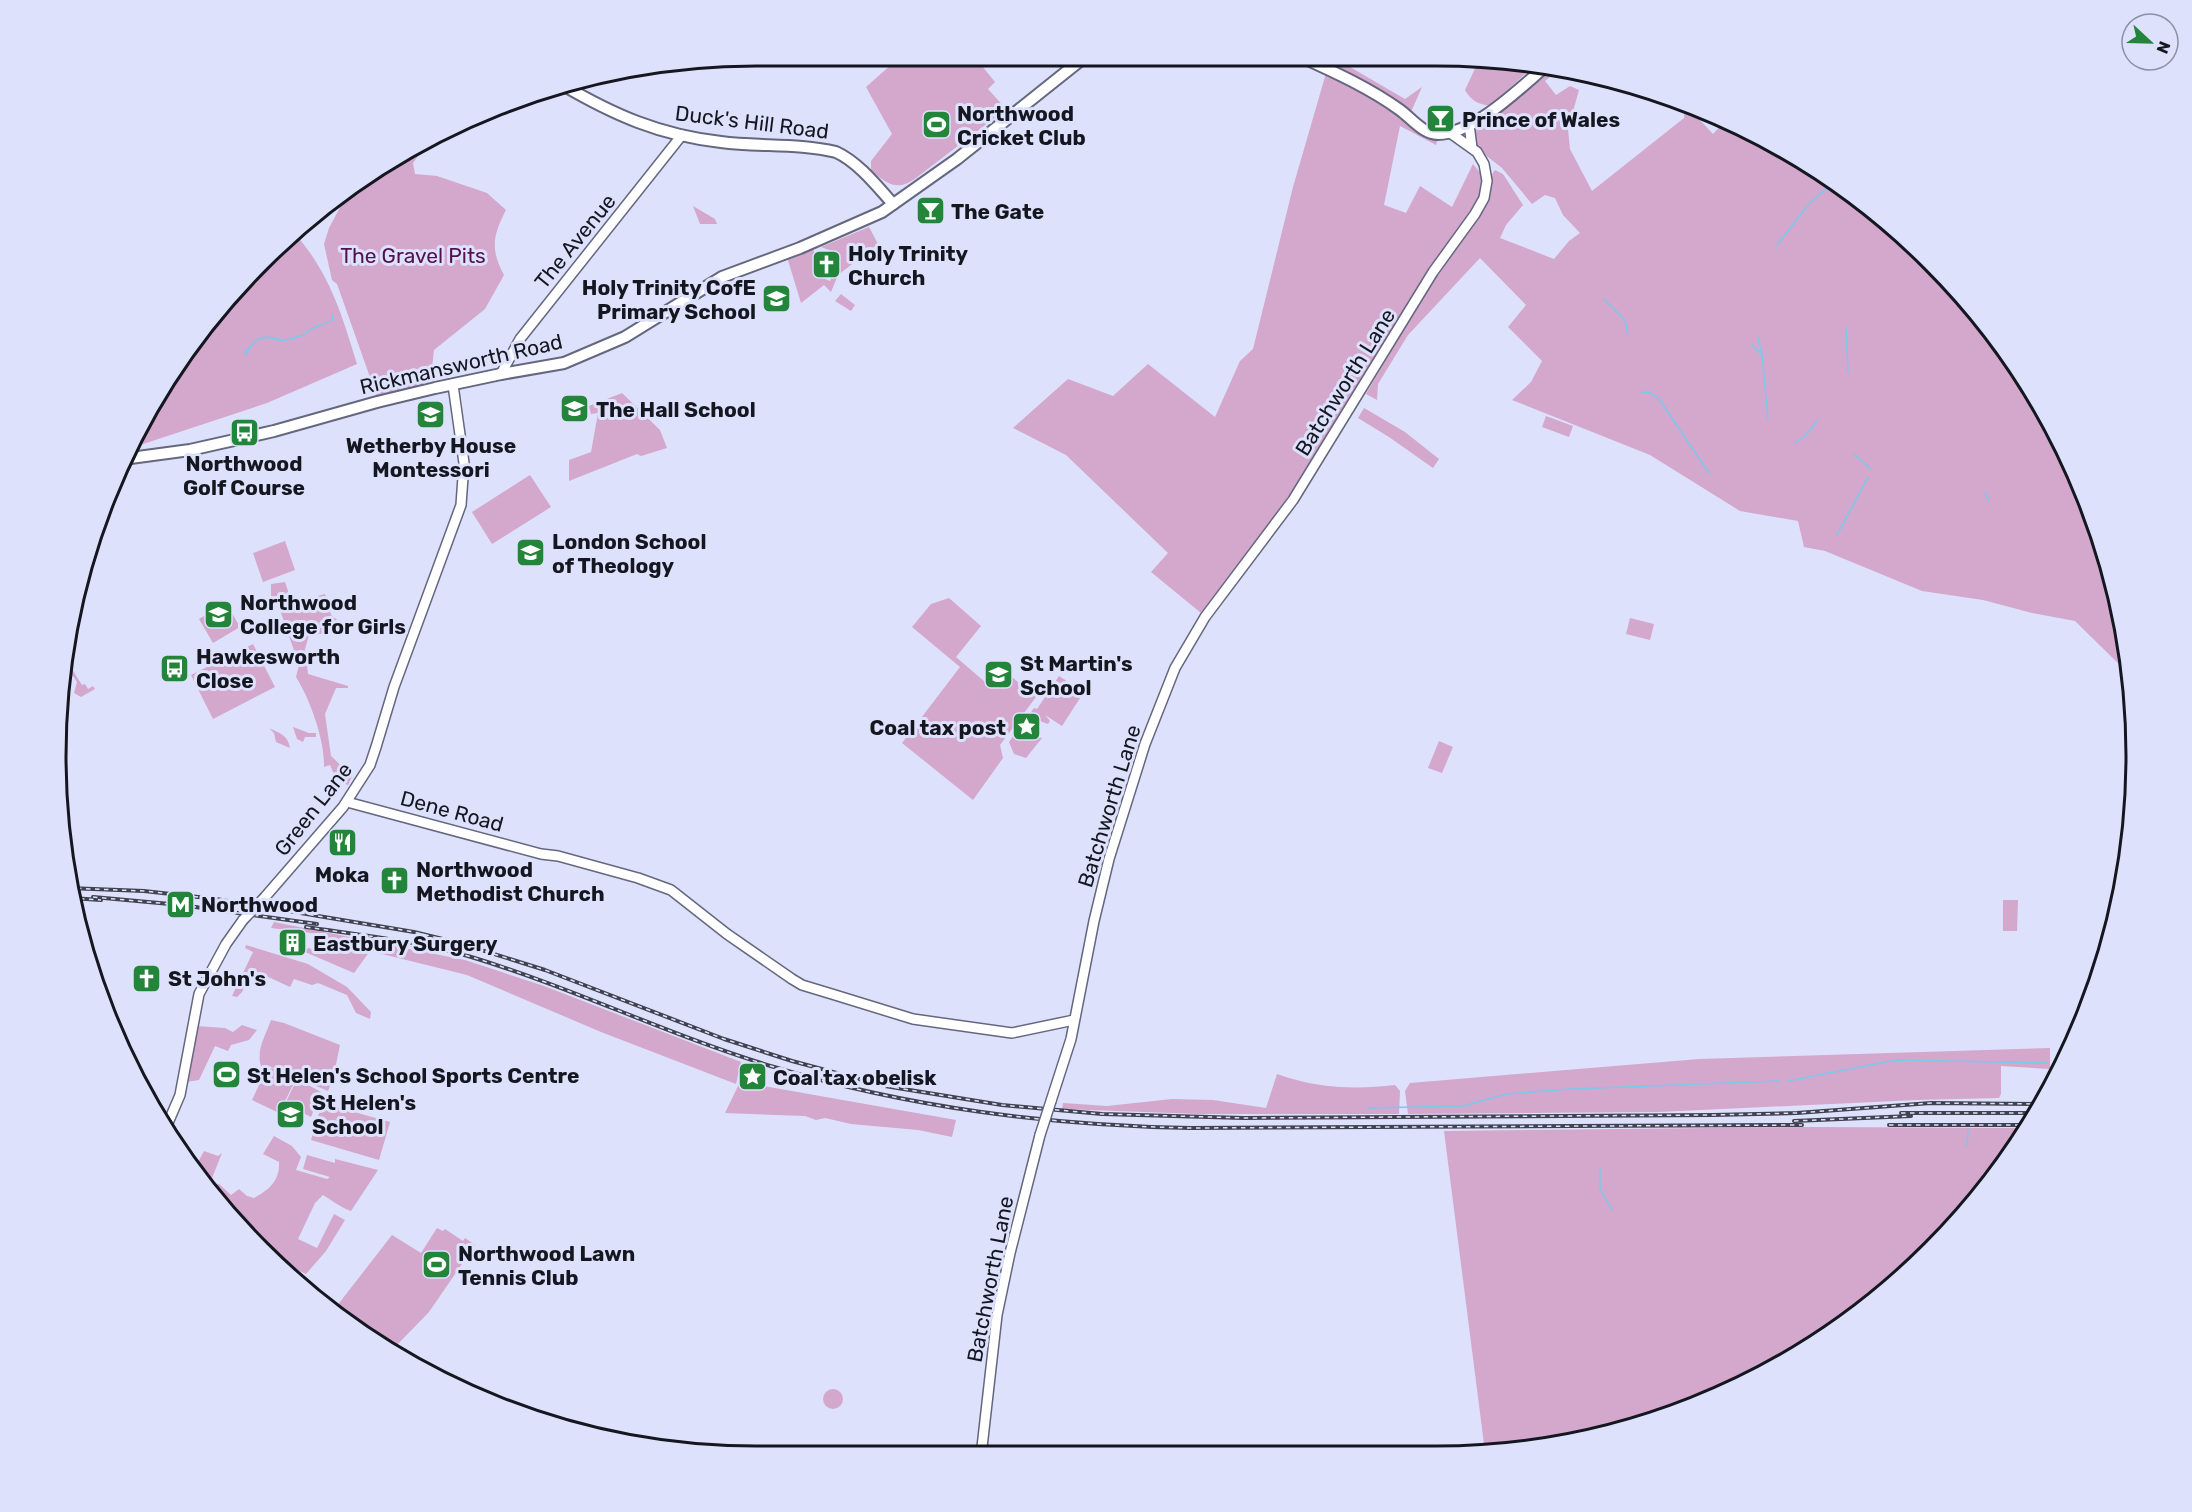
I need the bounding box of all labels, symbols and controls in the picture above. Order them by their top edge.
north arrow [2120,12,2180,72]
text: N [2152,39,2174,56]
street label: Duck's Hill Road [674,100,830,144]
place label: Northwood Cricket Club [957,101,1086,150]
bar icon: Prince of Wales [1425,103,1457,135]
place label: Prince of Wales [1462,107,1620,132]
sports icon: Northwood Cricket Club [920,109,952,141]
street label: The Avenue [529,189,621,293]
bar icon: The Gate [914,195,946,227]
place label: The Gate [951,199,1044,224]
place label: Holy Trinity Church [848,241,968,290]
park label: The Gravel Pits [340,243,486,268]
church icon: Holy Trinity Church [811,249,843,281]
place label: Holy Trinity CofE Primary School [582,275,756,324]
school or university icon: Holy Trinity CofE Primary School [761,283,793,315]
street label: Batchworth Lane [1290,304,1400,460]
street label: Rickmansworth Road [357,329,565,399]
school or university icon: The Hall School [559,393,591,425]
place label: The Hall School [596,397,756,422]
school or university icon: Wetherby House Montessori [415,398,447,430]
bus stop icon: Northwood Golf Course [228,416,260,448]
place label: Wetherby House Montessori [346,433,516,482]
place label: Northwood Golf Course [183,451,305,500]
place label: London School of Theology [552,529,706,578]
school or university icon: London School of Theology [515,537,547,569]
place label: Northwood College for Girls [240,590,406,639]
school or university icon: Northwood College for Girls [203,598,235,630]
place label: Hawkesworth Close [196,644,340,693]
place label: St Martin's School [1020,651,1133,700]
bus stop icon: Hawkesworth Close [159,652,191,684]
school or university icon: St Martin's School [983,659,1015,691]
place icon: Coal tax post [1011,711,1043,743]
place label: Coal tax post [870,715,1006,740]
street label: Batchworth Lane [1072,722,1146,890]
street label: Green Lane [269,757,357,861]
street label: Dene Road [398,785,506,837]
restaurant icon: Moka [326,827,358,859]
place label: Northwood Methodist Church [416,857,605,906]
place label: Moka [315,862,369,887]
church icon: Northwood Methodist Church [379,865,411,897]
metro station icon: Northwood [164,888,196,920]
place label: Northwood [201,892,318,917]
building icon: Eastbury Surgery [276,927,308,959]
place label: Eastbury Surgery [313,931,498,956]
church icon: St John's [131,962,163,994]
place label: St John's [168,966,266,991]
sports icon: St Helen's School Sports Centre [210,1059,242,1091]
place icon: Coal tax obelisk [736,1061,768,1093]
place label: St Helen's School Sports Centre [247,1063,580,1088]
place label: Coal tax obelisk [773,1065,937,1090]
place label: St Helen's School [312,1090,416,1139]
school or university icon: St Helen's School [275,1098,307,1130]
street label: Batchworth Lane [962,1194,1018,1364]
place label: Northwood Lawn Tennis Club [458,1241,635,1290]
sports icon: Northwood Lawn Tennis Club [421,1249,453,1281]

